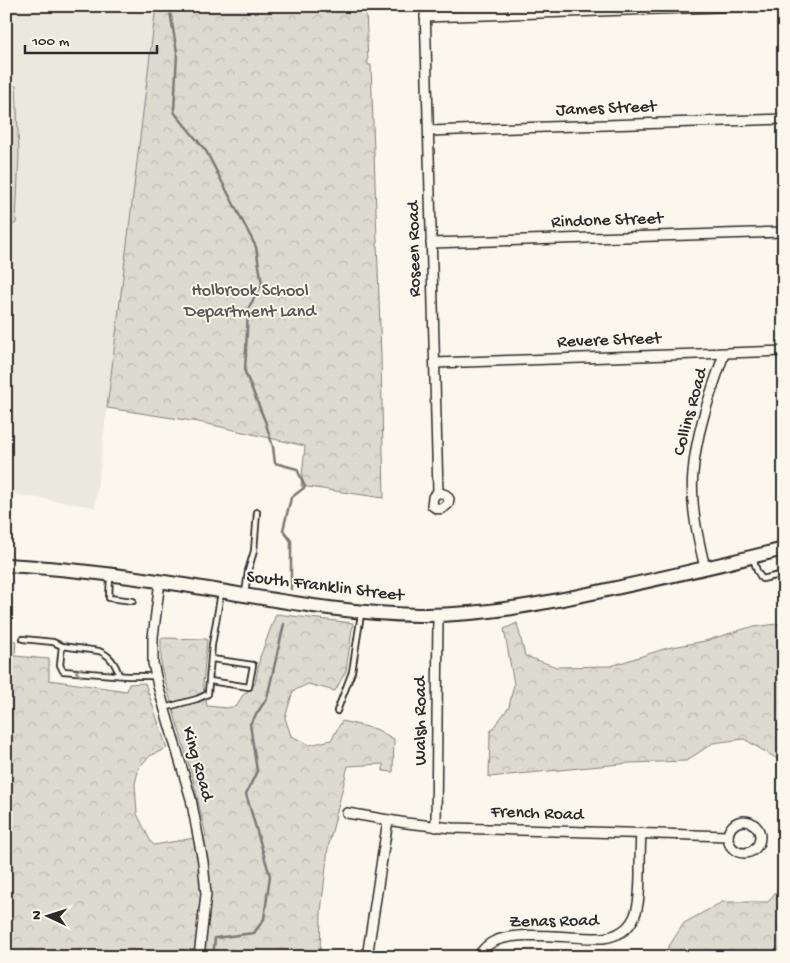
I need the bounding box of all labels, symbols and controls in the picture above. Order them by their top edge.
scale bar [25,22,158,54]
text: 100 m [31,33,70,51]
street label: James Street [555,97,658,121]
street label: Roseen Road [404,199,426,297]
street label: Rindone Street [551,208,665,233]
park label: Holbrook School Department Land [183,281,317,323]
street label: Revere Street [557,329,663,353]
street label: Collins Road [669,365,713,458]
street label: South Franklin Street [245,567,406,607]
one-way arrow [74,667,82,678]
street label: Walsh Road [411,675,432,766]
street label: King Road [176,724,218,805]
street label: French Road [489,802,585,826]
north arrow [22,890,72,940]
text: N [29,910,46,920]
street label: Zenas Road [509,911,600,933]

